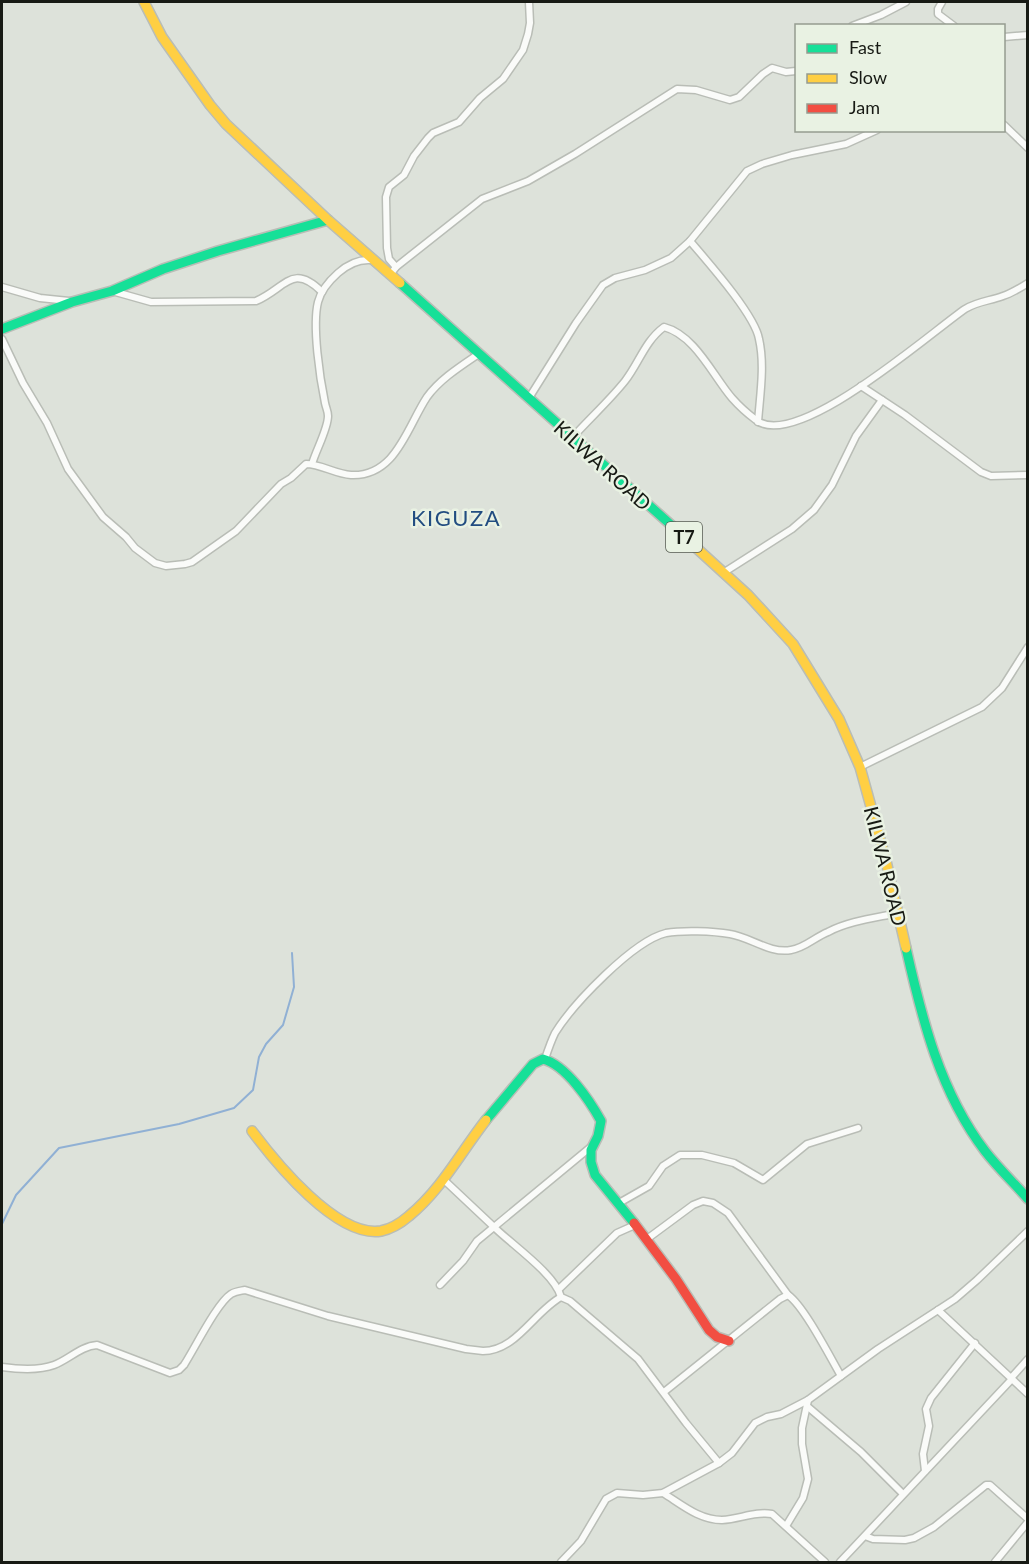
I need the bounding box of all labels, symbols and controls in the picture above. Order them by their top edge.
legend [795,24,1005,132]
text: Fast [849,36,882,58]
text: Slow [849,66,887,88]
text: Jam [849,96,880,118]
street label: KILWA ROAD [549,415,657,515]
district label: KIGUZA [411,504,501,531]
road number: T7 [666,522,702,552]
street label: KILWA ROAD [860,804,912,928]

